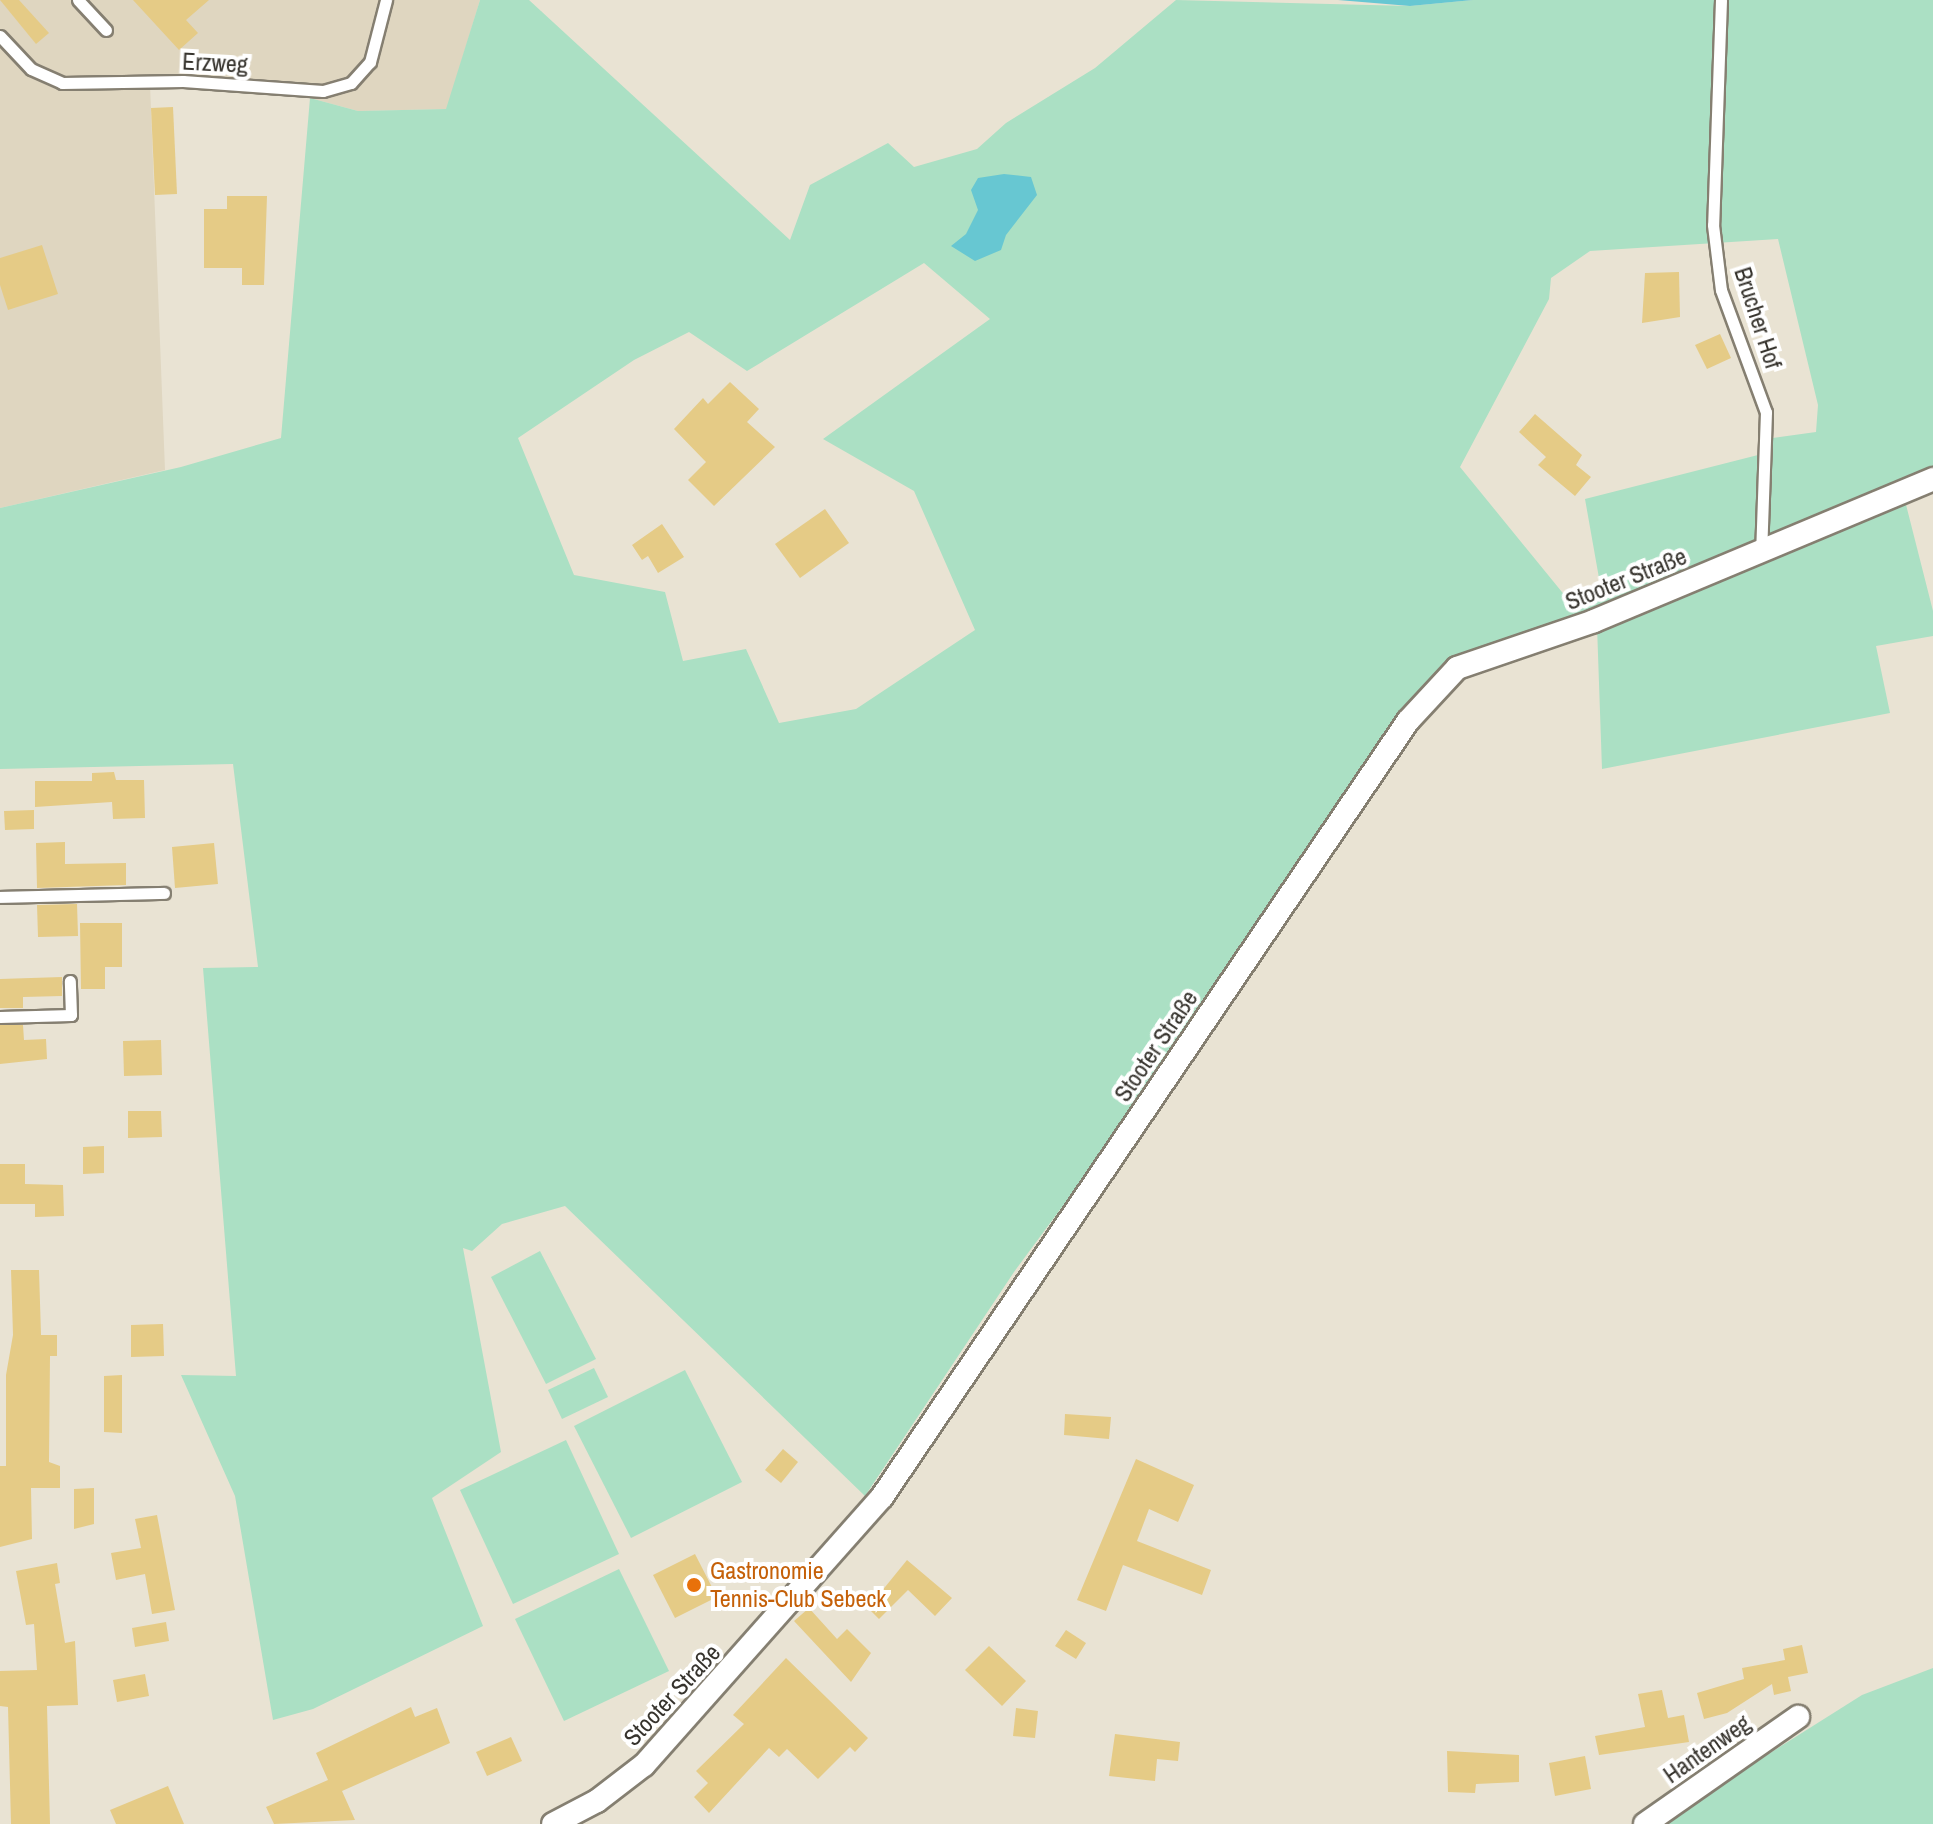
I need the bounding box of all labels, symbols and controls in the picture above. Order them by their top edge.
street label: Erzweg [181,47,249,79]
street label: Brucher Hof [1728,264,1788,372]
street label: Stooter Straße [1561,542,1691,616]
street label: Stooter Straße [1108,985,1204,1107]
place label: Gastronomie Tennis-Club Sebeck [710,1557,886,1613]
marker: Gastronomie Tennis-Club Sebeck [685,1576,703,1594]
street label: Stooter Straße [618,1638,726,1752]
street label: Hantenweg [1658,1709,1756,1789]

